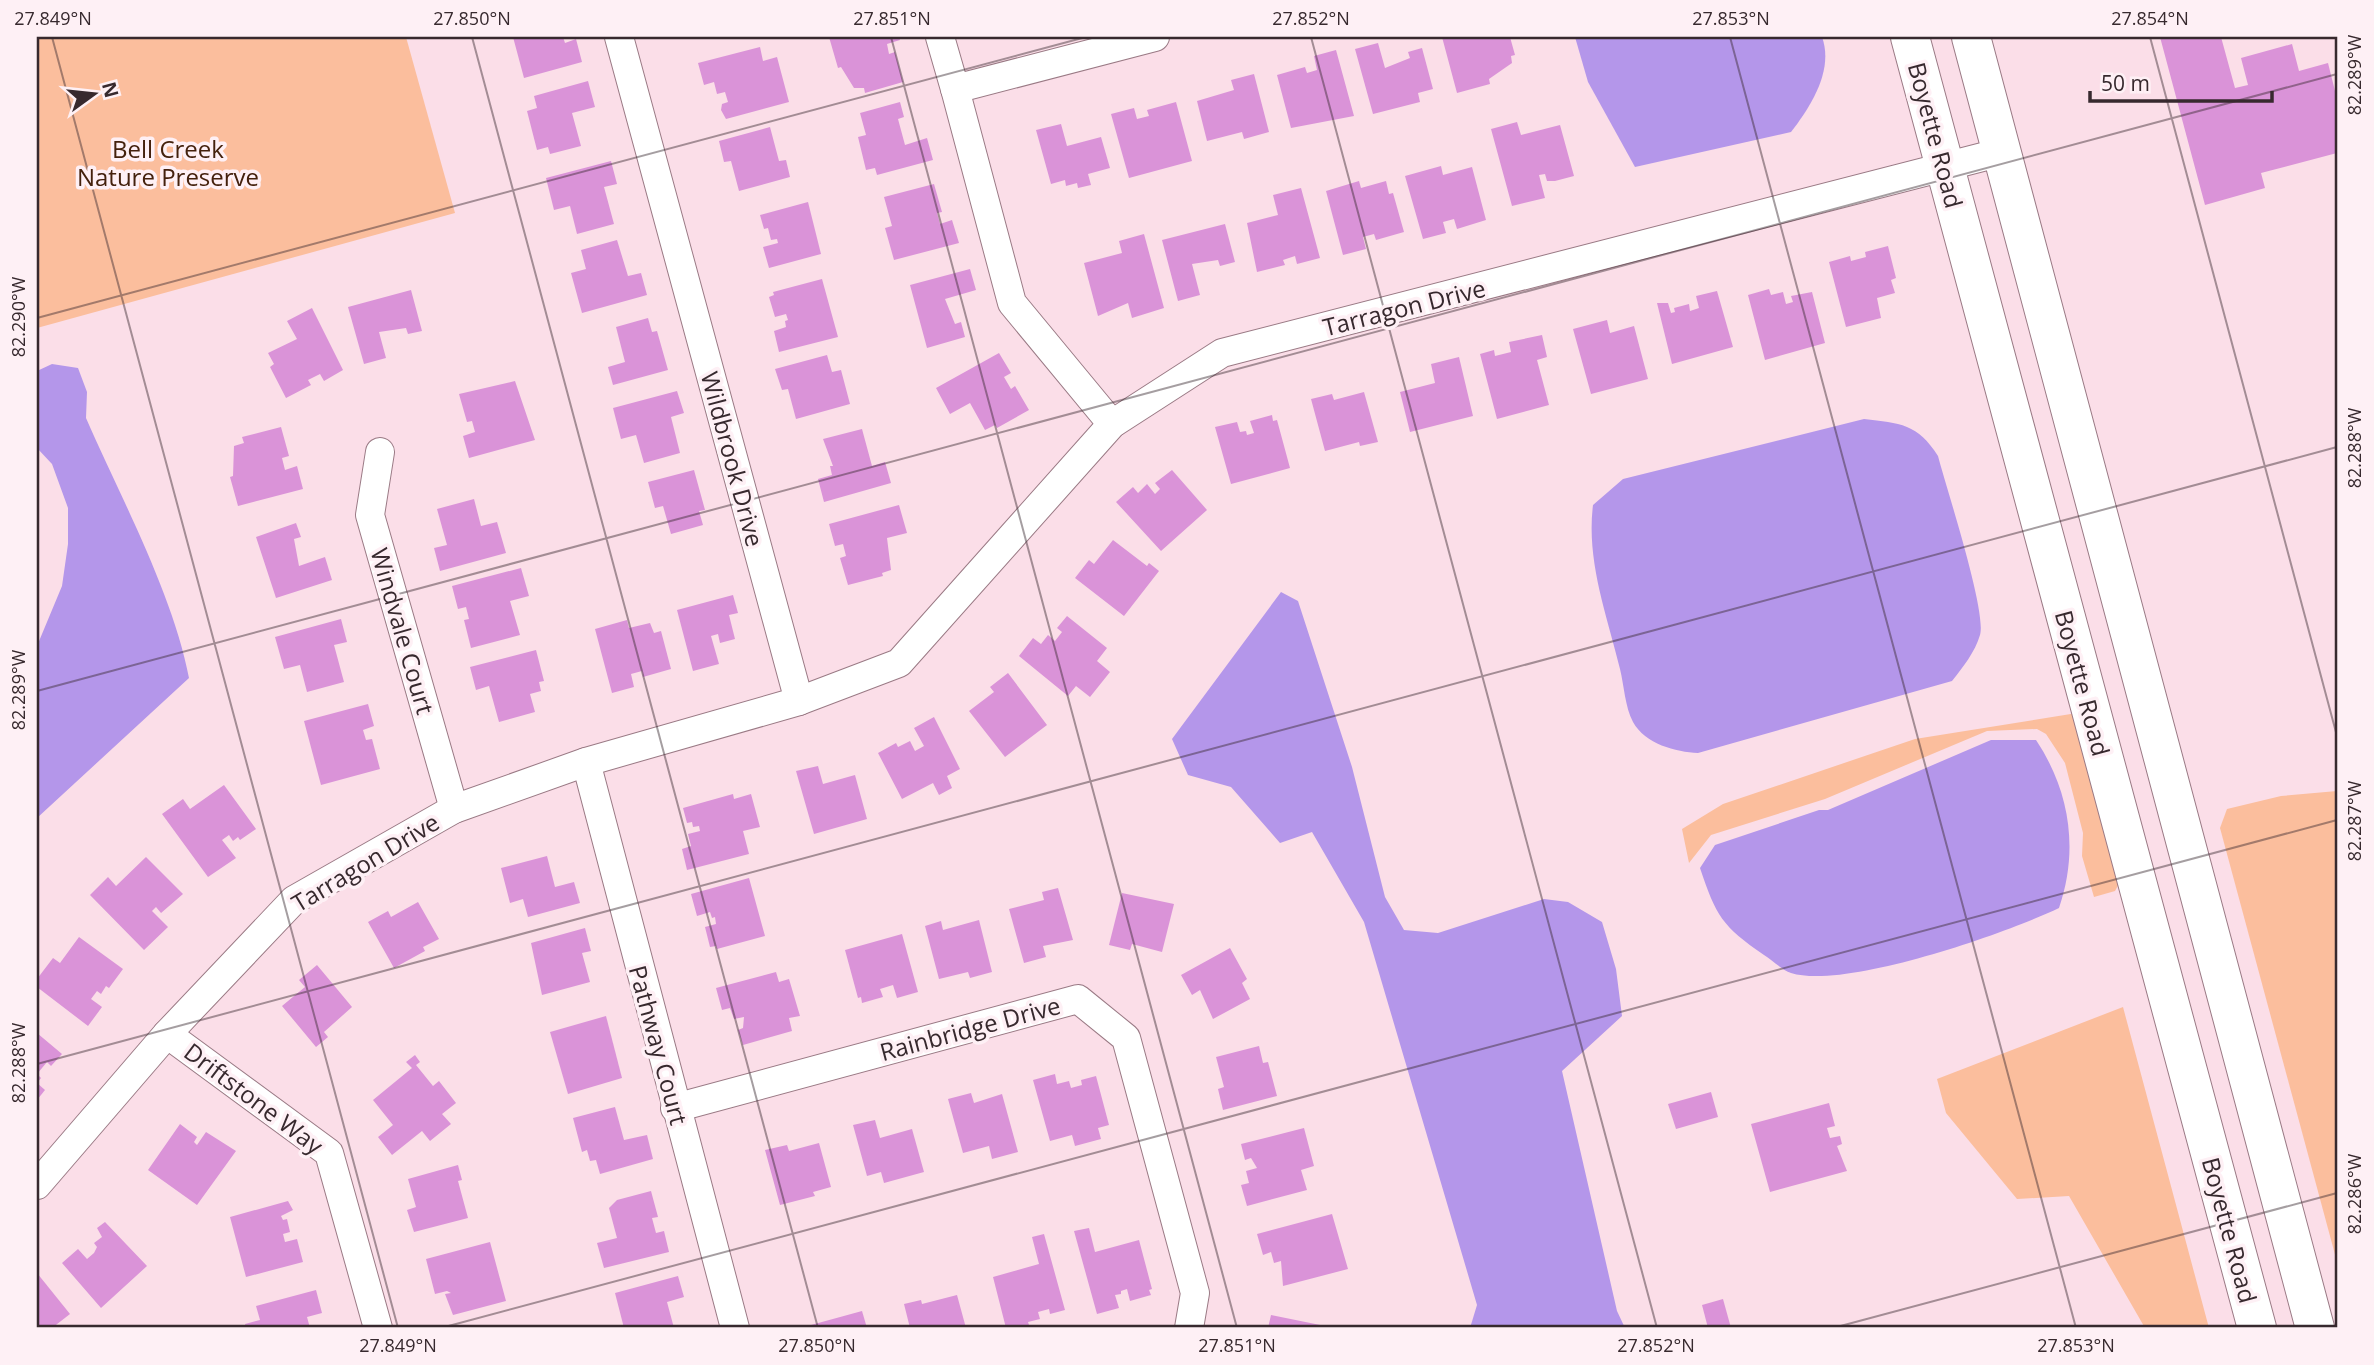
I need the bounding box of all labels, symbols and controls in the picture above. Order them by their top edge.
text: 27.849°N [14,6,92,30]
text: 27.850°N [433,6,511,30]
text: 27.851°N [853,6,931,30]
text: 27.852°N [1272,6,1350,30]
text: 27.853°N [1692,6,1770,30]
text: 27.854°N [2111,6,2189,30]
text: 82.289°W [2342,34,2366,115]
street label: Boyette Road [1901,59,1971,211]
north arrow [60,60,130,130]
scale bar [2090,60,2272,104]
text: 50 m [2101,69,2150,97]
text: N [96,79,125,100]
park label: Bell Creek Nature Preserve [77,132,259,193]
street label: Tarragon Drive [1319,271,1489,343]
text: 82.290°W [6,276,30,357]
street label: Wildbrook Drive [694,368,772,550]
text: 82.288°W [2342,407,2366,488]
street label: Windvale Court [364,544,442,718]
street label: Boyette Road [2048,607,2118,759]
text: 82.289°W [6,649,30,730]
text: 82.287°W [2342,780,2366,861]
street label: Tarragon Drive [285,805,445,919]
street label: Pathway Court [622,962,696,1128]
street label: Rainbridge Drive [876,988,1064,1068]
text: 82.288°W [6,1022,30,1103]
street label: Driftstone Way [178,1035,331,1162]
text: 82.286°W [2342,1153,2366,1234]
street label: Boyette Road [2195,1154,2265,1306]
text: 27.849°N [359,1333,437,1357]
text: 27.850°N [778,1333,856,1357]
text: 27.851°N [1198,1333,1276,1357]
text: 27.852°N [1617,1333,1695,1357]
text: 27.853°N [2037,1333,2115,1357]

